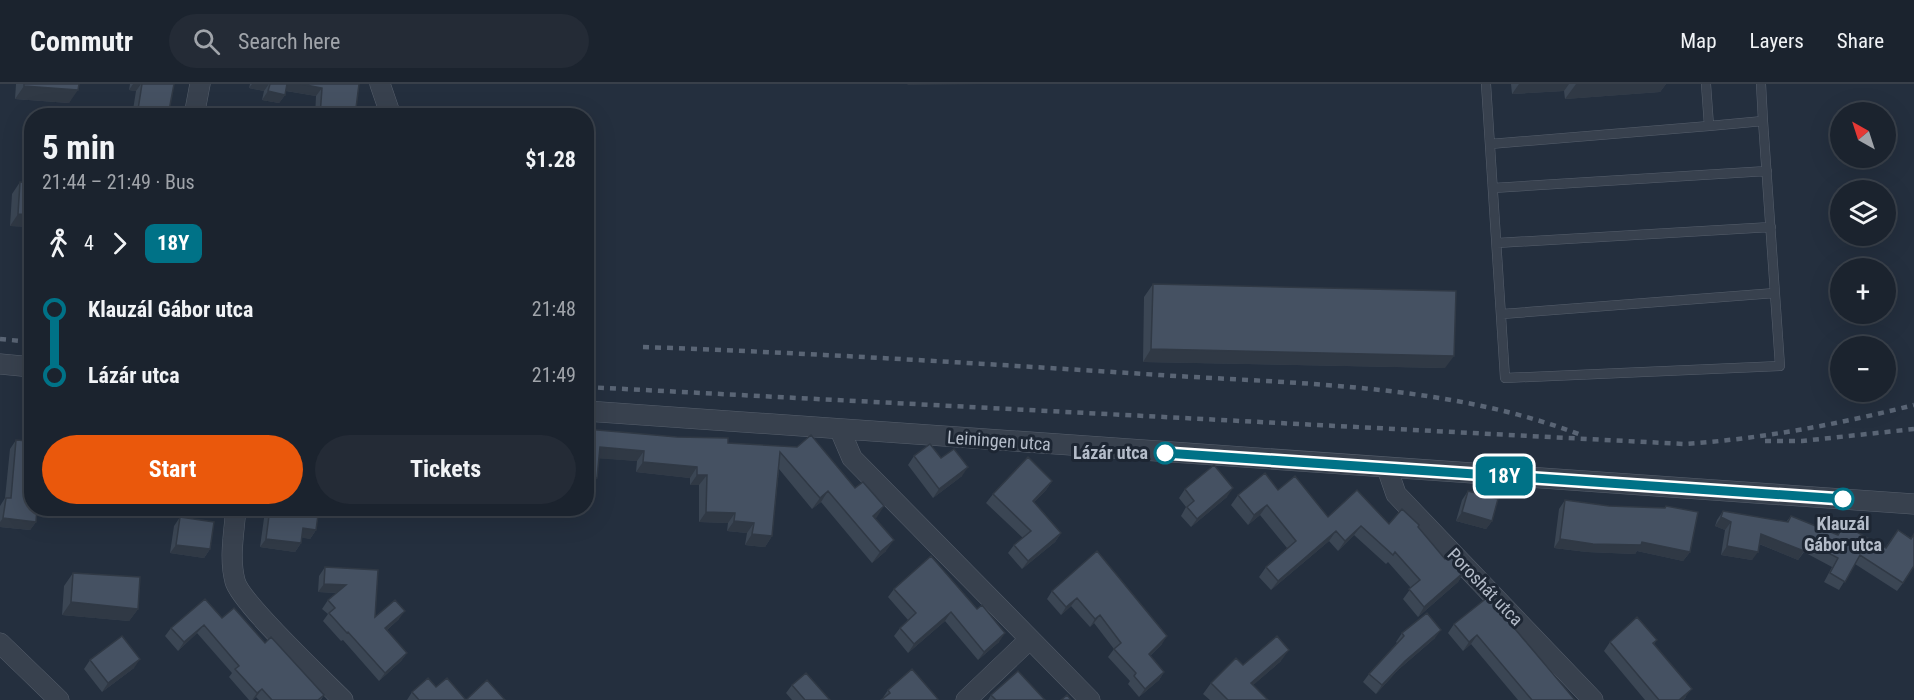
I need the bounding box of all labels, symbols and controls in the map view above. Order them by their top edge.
search box [169,14,589,68]
text: Commutr [30,25,133,58]
icon: search [190,25,223,58]
text: Search here [238,29,340,54]
text: Map [1680,29,1717,53]
text: Layers [1750,29,1804,53]
text: Share [1837,29,1884,53]
north arrow [1830,102,1896,168]
map controls [1830,102,1896,402]
text: 5 min [42,128,115,167]
text: $1.28 [525,147,576,172]
text: 21:44 – 21:49 · Bus [42,170,195,194]
button: layers [1830,180,1896,246]
icon: walk [42,227,75,260]
icon: forward [103,227,136,260]
text: 4 [84,231,94,255]
text: 18Y [157,231,190,255]
button: + [1830,258,1896,324]
text: Klauzál Gábor utca [88,297,253,322]
text: 21:48 [532,297,576,321]
button: − [1830,336,1896,402]
text: Lázár utca [88,363,180,388]
text: 21:49 [532,363,576,387]
street label: Leiningen utca [947,426,1052,455]
button: Start [42,435,303,504]
button: Tickets [315,435,576,504]
place label: Lázár utca [1073,442,1148,463]
marker: Lázár utca [1154,442,1176,464]
line badge: 18Y [1470,456,1538,496]
text: 18Y [1488,464,1520,488]
marker: Klauzál Gábor utca [1832,488,1854,510]
place label: Klauzál Gábor utca [1804,513,1882,555]
street label: Poroshát utca [1443,544,1527,630]

